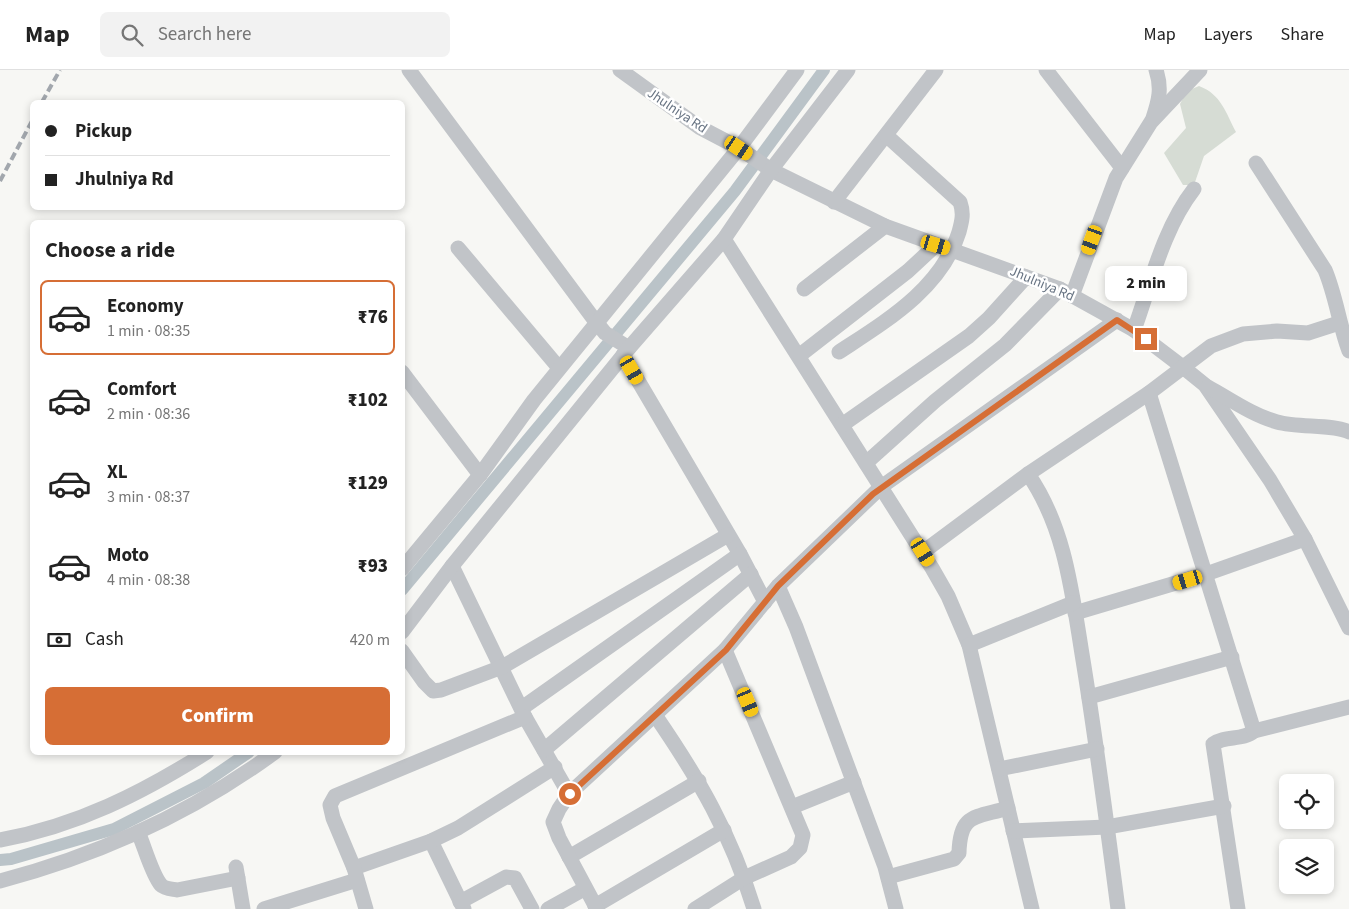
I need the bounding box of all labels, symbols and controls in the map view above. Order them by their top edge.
search box [100,12,450,57]
text: Map [25,17,70,52]
icon: search [118,21,146,49]
text: Search here [158,21,251,48]
text: Map [1144,22,1176,47]
text: Layers [1204,22,1253,47]
text: Share [1281,22,1324,47]
street label: Jhulniya Rd [643,84,711,138]
text: Pickup [75,118,132,145]
car [722,133,755,163]
text: Jhulniya Rd [75,166,174,193]
car [1079,223,1104,257]
text: Choose a ride [45,234,175,266]
car [919,234,952,256]
street label: Jhulniya Rd [1007,261,1077,307]
callout: 2 min [1105,266,1187,302]
text: 2 min [1126,272,1166,294]
text: Economy [107,293,184,320]
icon: car [47,295,92,340]
text: ₹76 [358,304,388,331]
text: 1 min · 08:35 [107,320,190,342]
route end [1135,328,1157,350]
car [618,353,645,387]
text: Comfort [107,376,177,403]
icon: car [47,378,92,423]
text: ₹102 [347,387,388,414]
text: 2 min · 08:36 [107,403,190,425]
text: XL [107,459,128,486]
icon: car [47,461,92,506]
text: ₹129 [347,470,388,497]
text: 3 min · 08:37 [107,486,190,508]
car [908,535,937,569]
text: Moto [107,542,149,569]
icon: car [47,544,92,589]
text: ₹93 [358,553,388,580]
car [1171,568,1204,592]
text: 4 min · 08:38 [107,569,190,591]
icon: cash [45,626,73,654]
text: Cash [85,626,124,653]
text: 420 m [350,629,390,651]
car [735,685,760,719]
button: Confirm [45,687,390,745]
map controls [1279,774,1334,894]
button: locate [1279,774,1334,829]
route start [559,783,581,805]
button: layers [1279,839,1334,894]

